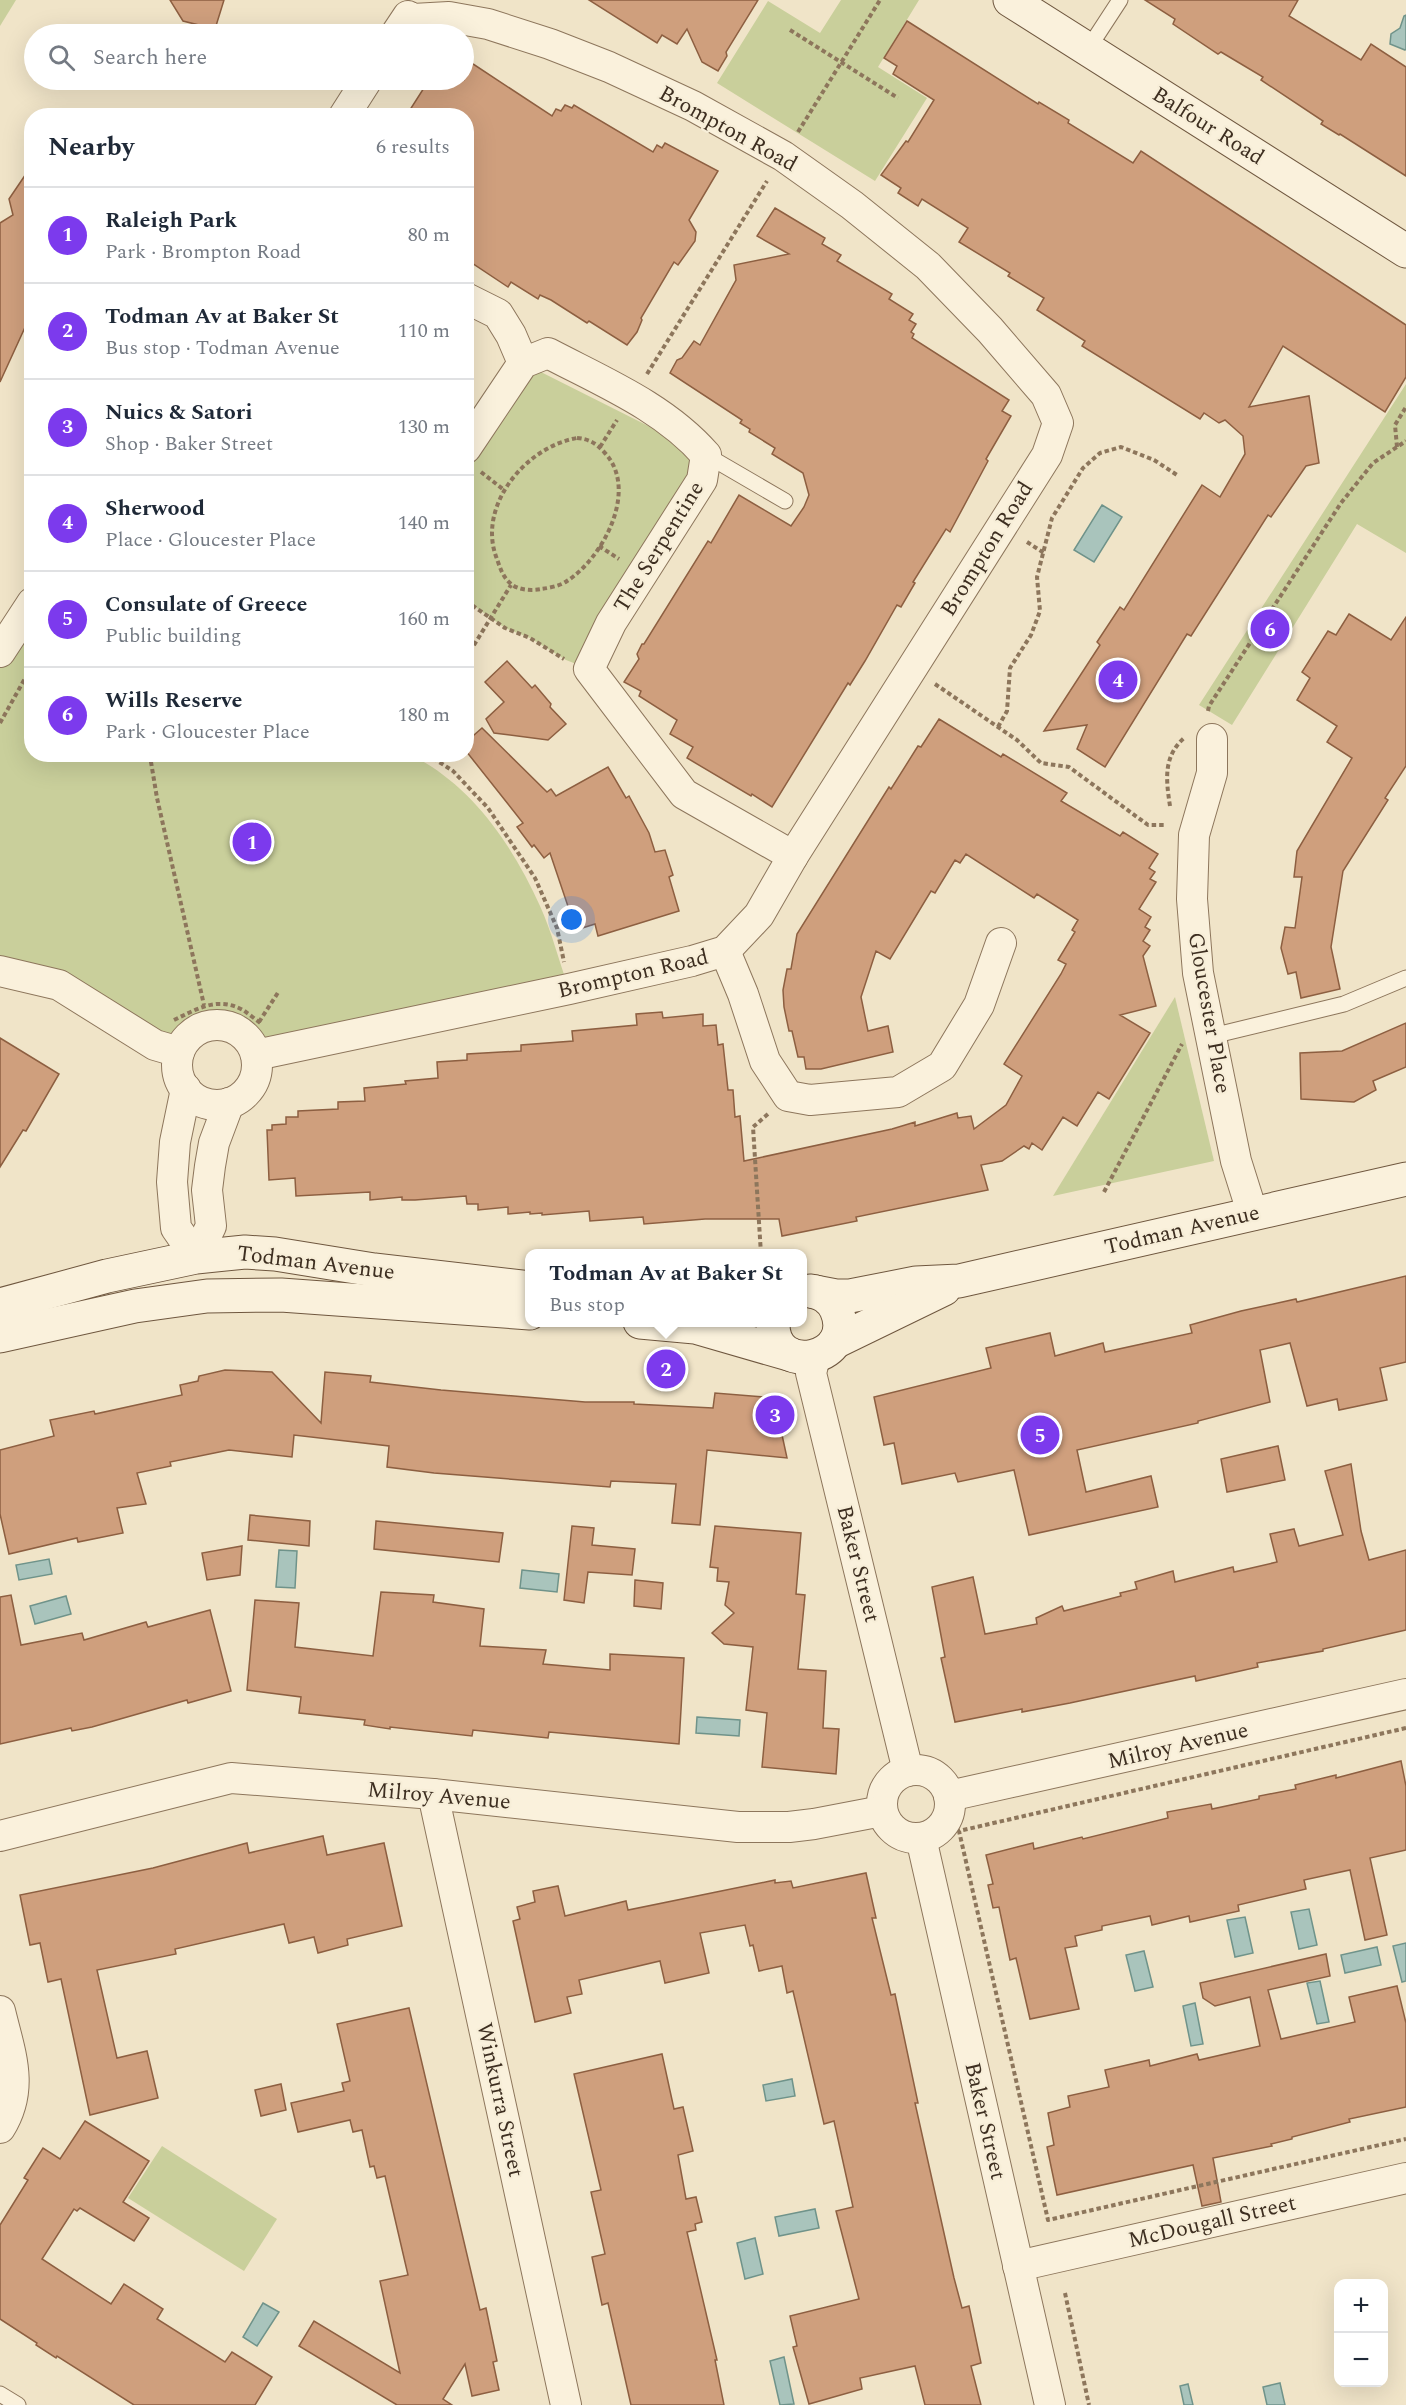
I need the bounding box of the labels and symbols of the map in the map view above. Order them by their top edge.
street label: Brompton Road [653,77,803,181]
street label: Balfour Road [1145,78,1271,174]
street label: The Serpentine [605,475,713,619]
street label: Brompton Road [932,475,1042,623]
pin: 6 [1250,606,1290,652]
pin: 4 [1098,658,1138,702]
pin: 1 [232,820,272,864]
your location [557,905,586,934]
street label: Gloucester Place [1179,930,1239,1096]
street label: Brompton Road [554,941,712,1007]
street label: Todman Avenue [1101,1196,1263,1264]
street label: Todman Avenue [235,1237,397,1289]
pin: 2 [646,1346,686,1392]
pin: 3 [756,1392,794,1438]
pin: 5 [1020,1412,1060,1458]
street label: Baker Street [828,1502,889,1626]
street label: Milroy Avenue [1104,1714,1252,1778]
street label: Milroy Avenue [366,1773,512,1819]
street label: Winkurra Street [468,2020,533,2180]
street label: Baker Street [955,2059,1015,2183]
street label: McDougall Street [1125,2187,1299,2257]

